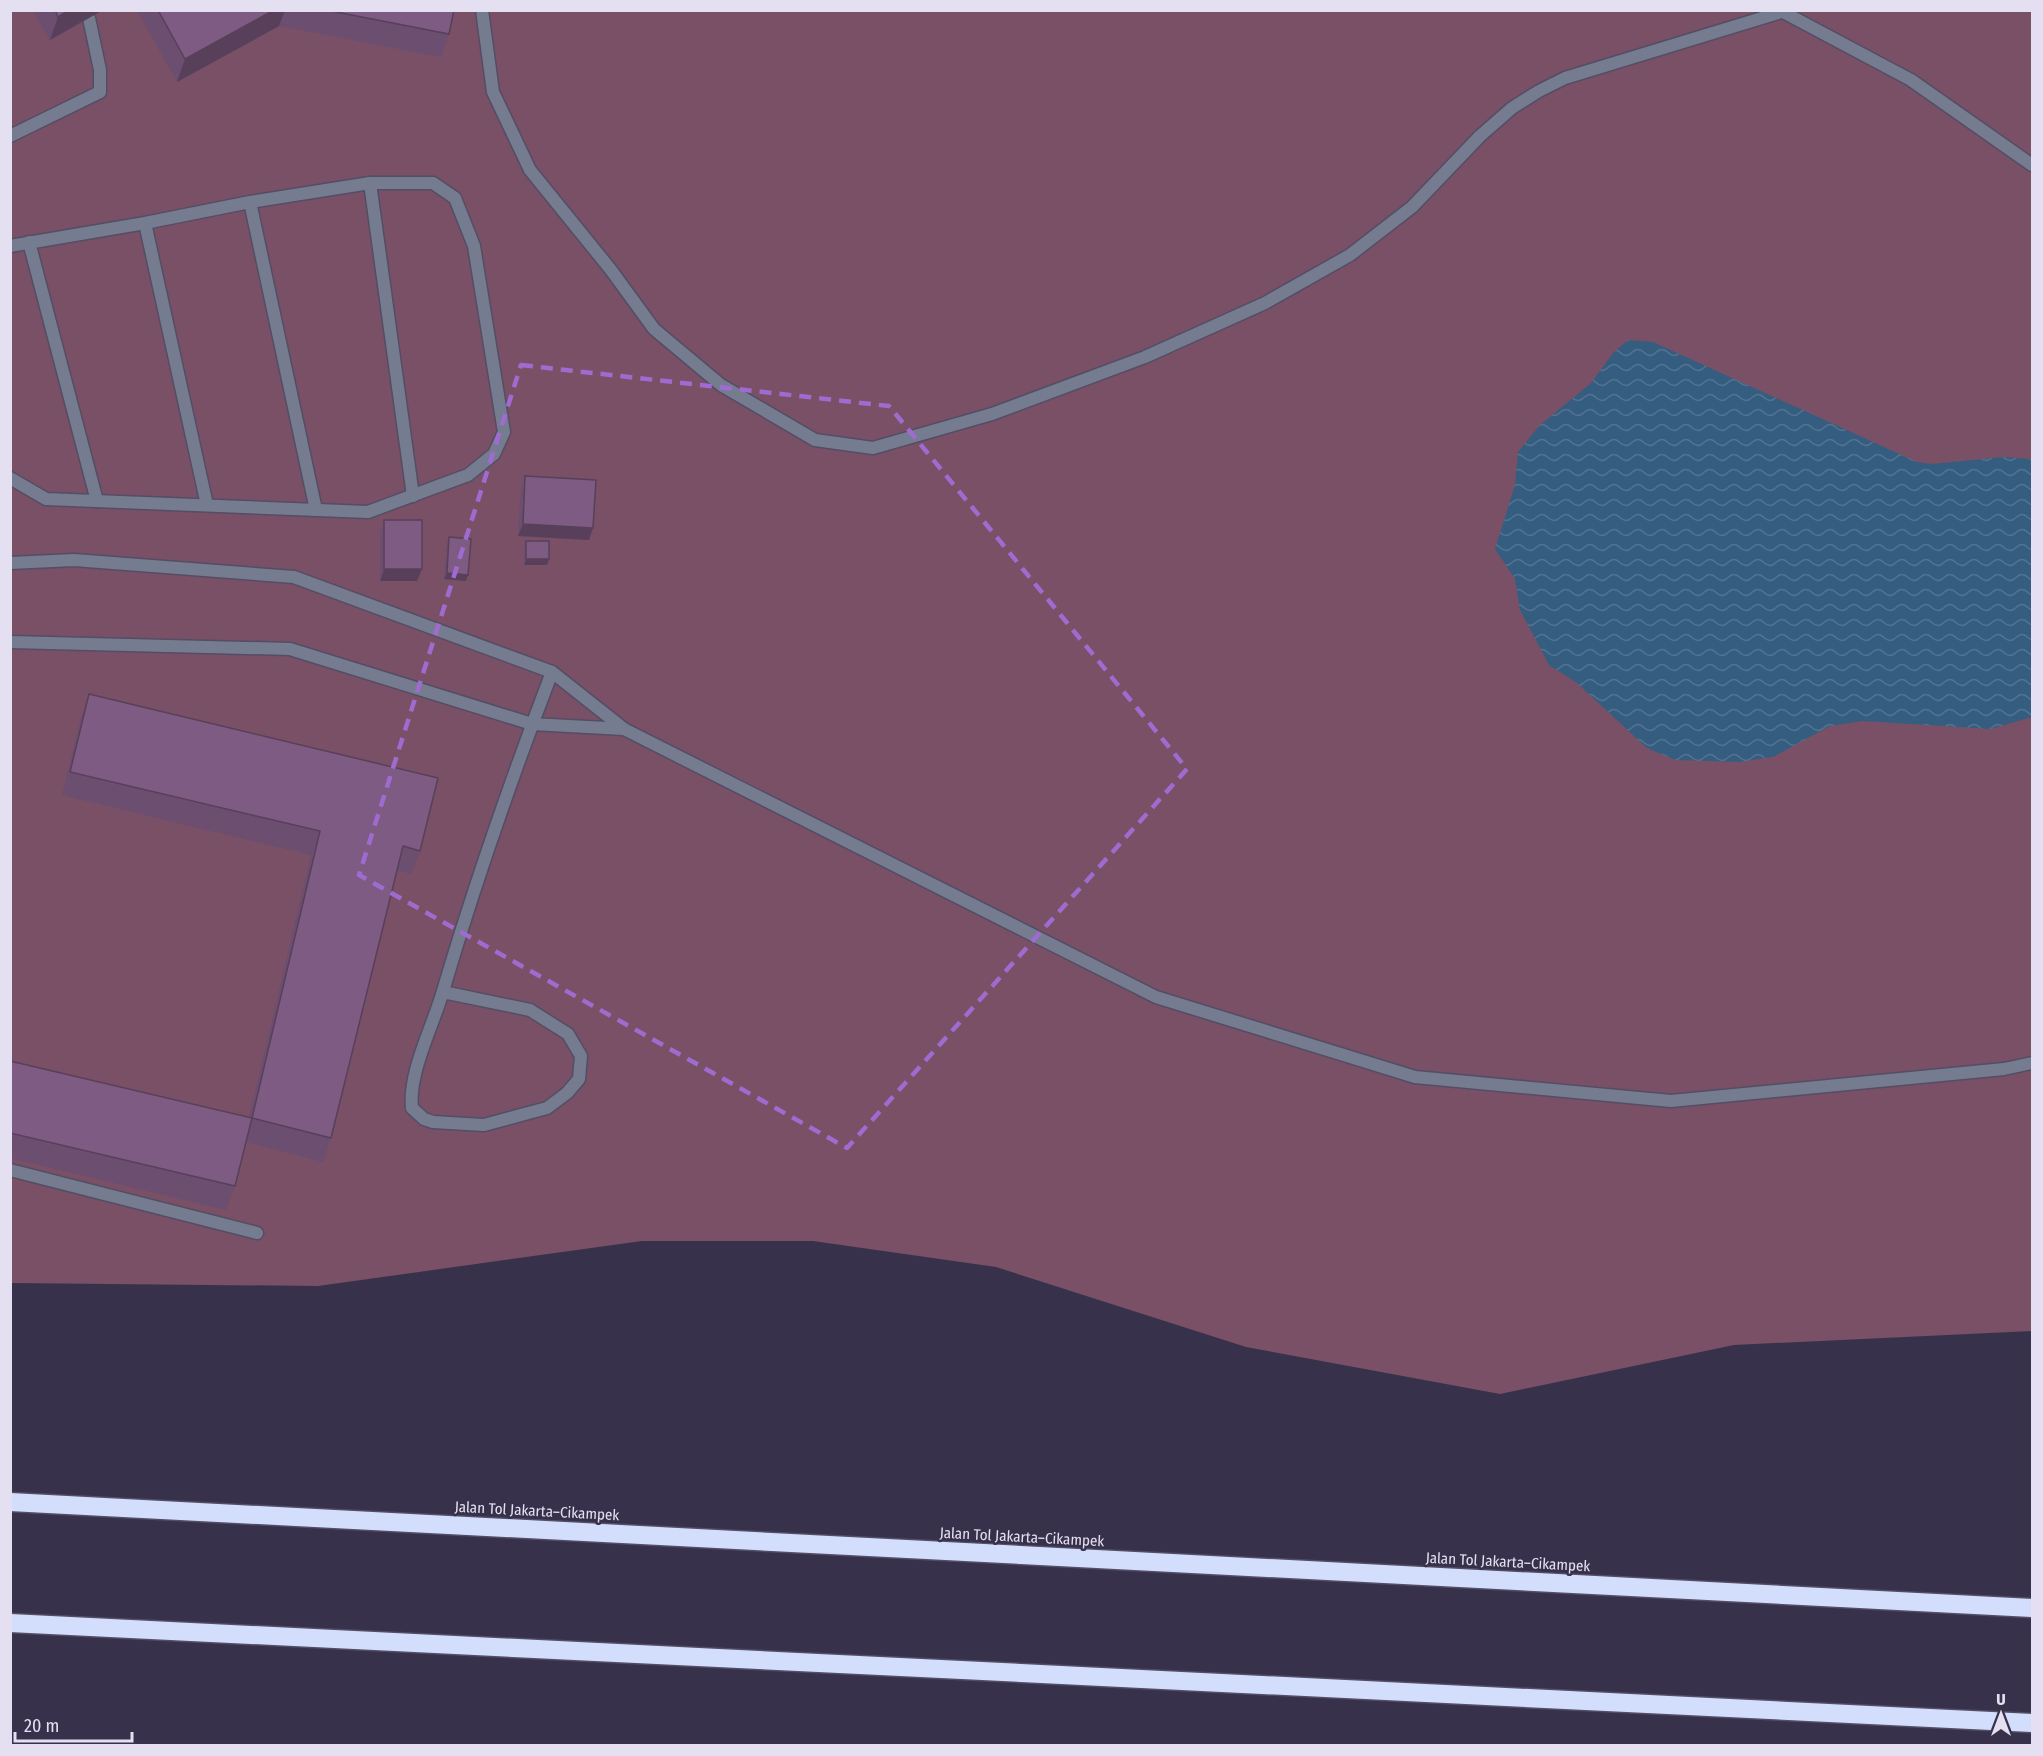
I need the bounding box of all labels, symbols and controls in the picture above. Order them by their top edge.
street label: Jalan Tol Jakarta–Cikampek [454,1498,620,1524]
street label: Jalan Tol Jakarta–Cikampek [939,1524,1105,1550]
street label: Jalan Tol Jakarta–Cikampek [1425,1549,1591,1575]
north arrow [1971,1684,2031,1744]
text: U [1996,1690,2006,1709]
scale bar [15,1705,132,1743]
text: 20 m [24,1715,59,1737]

